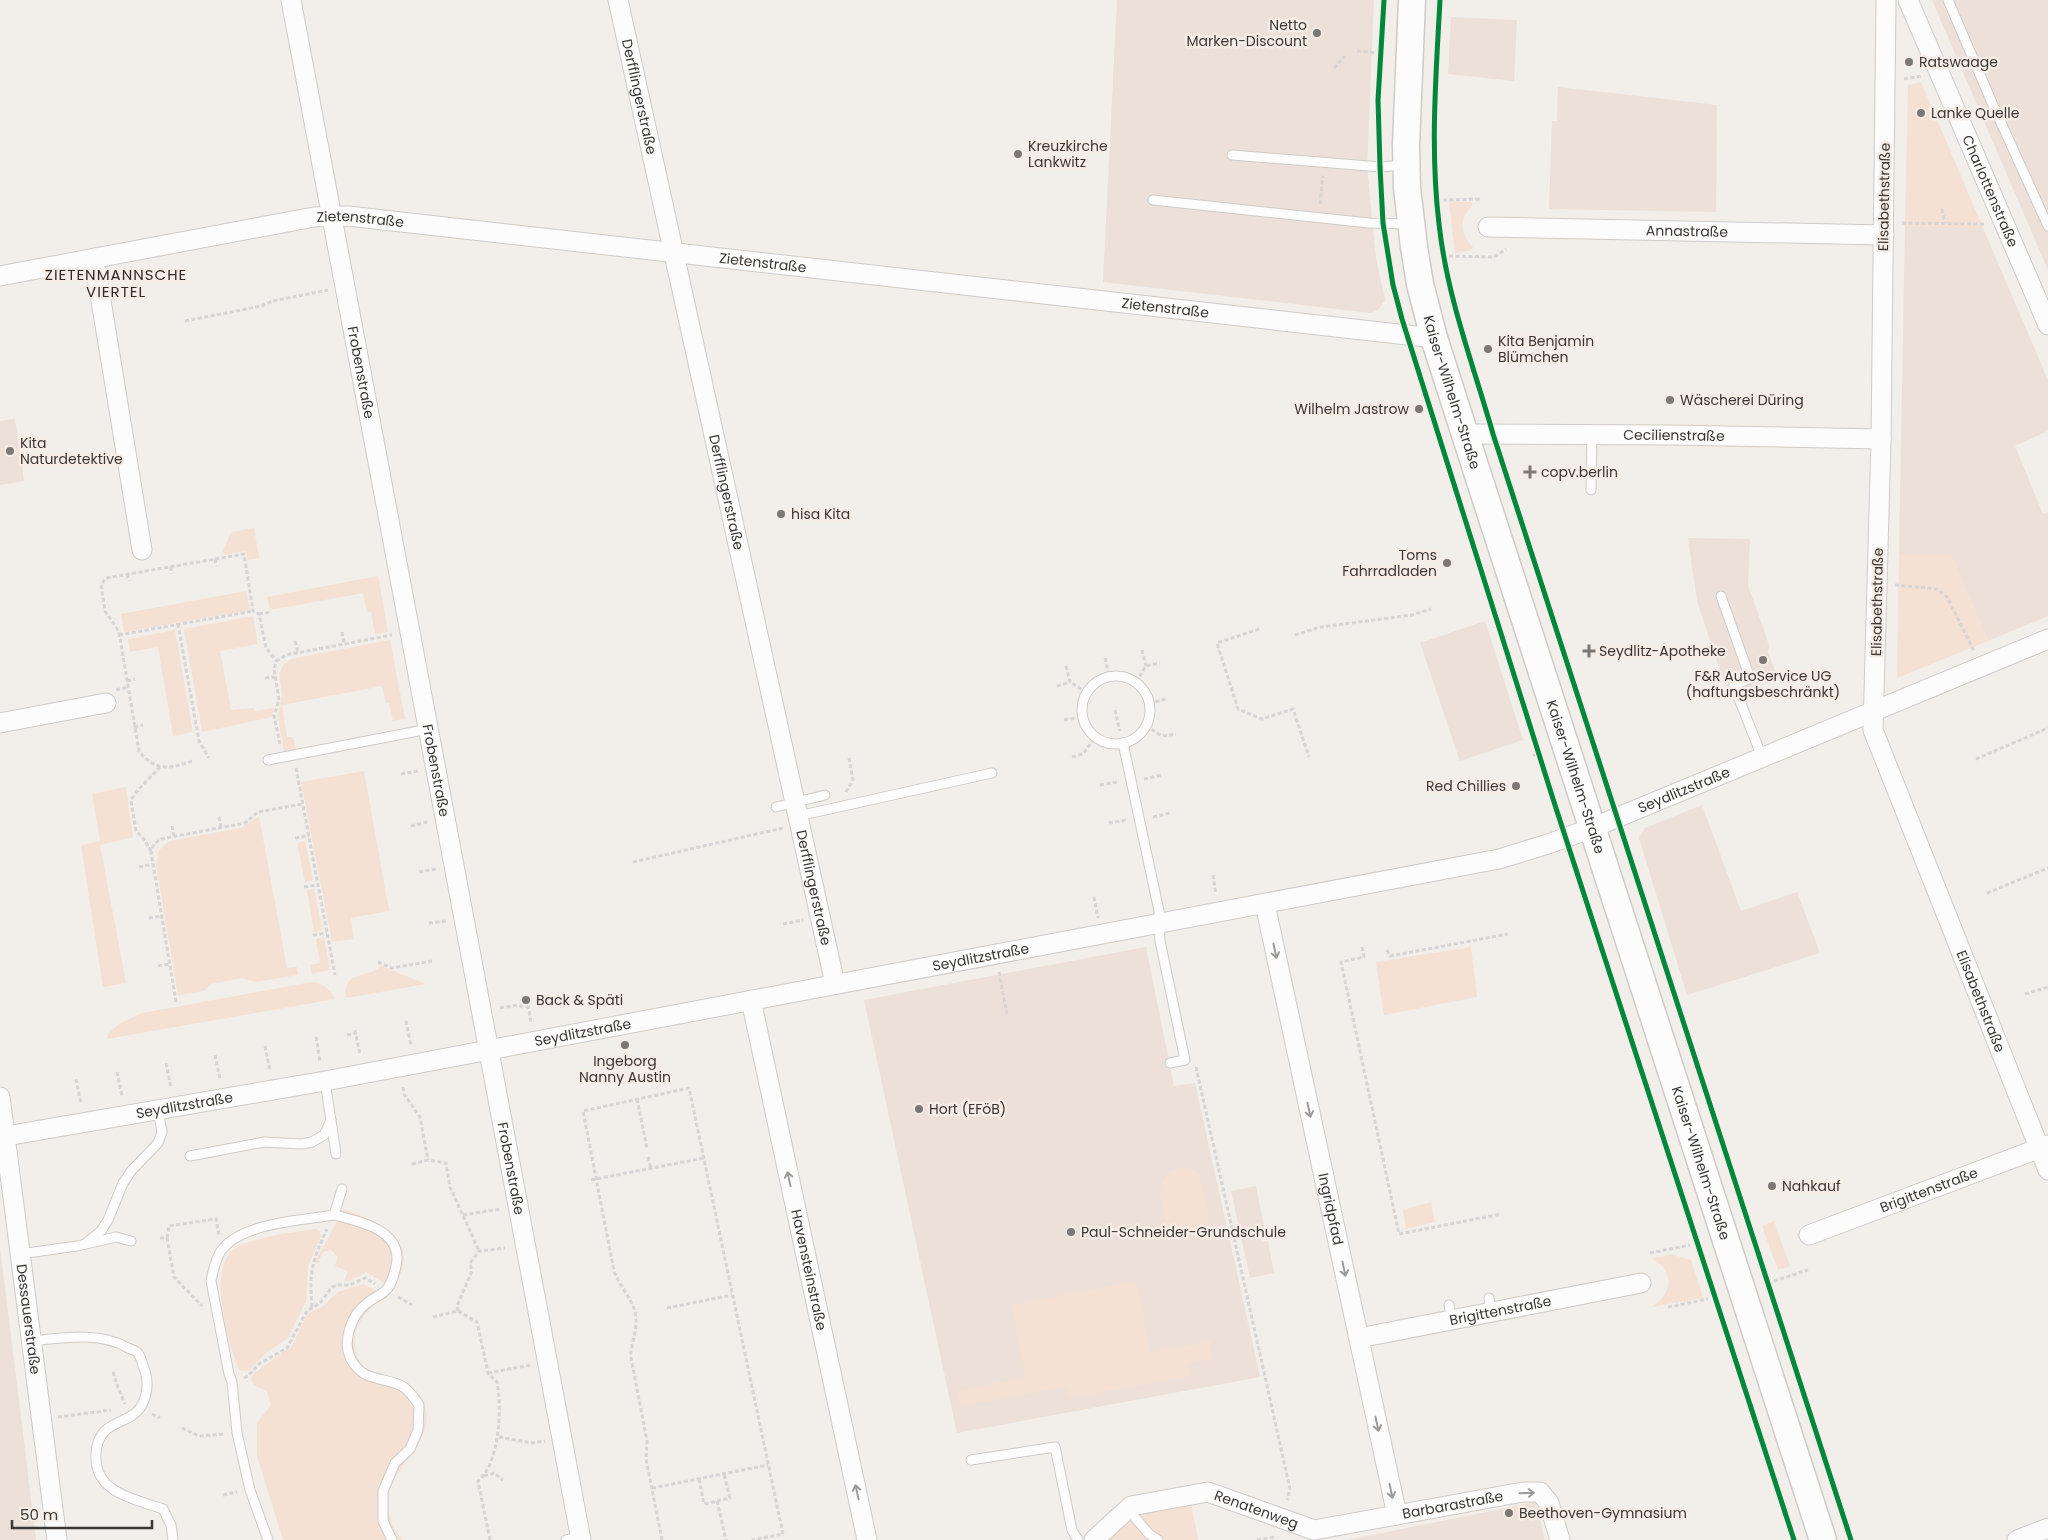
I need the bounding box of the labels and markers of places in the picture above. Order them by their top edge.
place label: Netto Marken-Discount [1187,15,1307,51]
marker: Netto Marken-Discount [1311,27,1323,39]
place label: Ratswaage [1919,52,1998,72]
marker: Ratswaage [1903,56,1915,68]
place label: Lanke Quelle [1931,103,2020,123]
marker: Lanke Quelle [1915,107,1927,119]
place label: Kreuzkirche Lankwitz [1028,136,1108,172]
marker: Kreuzkirche Lankwitz [1012,148,1024,160]
place label: Kita Benjamin Blümchen [1498,331,1594,367]
marker: Kita Benjamin Blümchen [1482,343,1494,355]
place label: Wäscherei Düring [1680,390,1804,410]
marker: Wäscherei Düring [1664,394,1676,406]
place label: Wilhelm Jastrow [1294,399,1410,419]
marker: Wilhelm Jastrow [1413,403,1425,415]
place label: Kita Naturdetektive [20,433,123,469]
marker: Kita Naturdetektive [4,445,16,457]
place label: copv.berlin [1541,462,1618,482]
marker: copv.berlin [1523,465,1537,479]
place label: hisa Kita [791,504,850,524]
marker: hisa Kita [775,508,787,520]
place label: Toms Fahrradladen [1342,545,1437,581]
marker: Toms Fahrradladen [1441,557,1453,569]
place label: Seydlitz-Apotheke [1599,641,1726,661]
marker: Seydlitz-Apotheke [1583,645,1595,657]
marker: F&R AutoService UG (haftungsbeschränkt) [1757,654,1769,666]
place label: F&R AutoService UG (haftungsbeschränkt) [1686,666,1840,702]
place label: Red Chillies [1426,776,1506,796]
marker: Red Chillies [1510,780,1522,792]
place label: Back & Späti [536,990,623,1010]
marker: Back & Späti [520,994,532,1006]
marker: Ingeborg Nanny Austin [619,1039,631,1051]
place label: Ingeborg Nanny Austin [579,1051,671,1087]
place label: Hort (EFöB) [929,1099,1006,1119]
marker: Hort (EFöB) [913,1103,925,1115]
place label: Nahkauf [1782,1176,1841,1196]
marker: Nahkauf [1766,1180,1778,1192]
place label: Paul-Schneider-Grundschule [1081,1222,1286,1242]
marker: Paul-Schneider-Grundschule [1065,1226,1077,1238]
place label: Beethoven-Gymnasium [1519,1503,1687,1523]
marker: Beethoven-Gymnasium [1503,1507,1515,1519]

